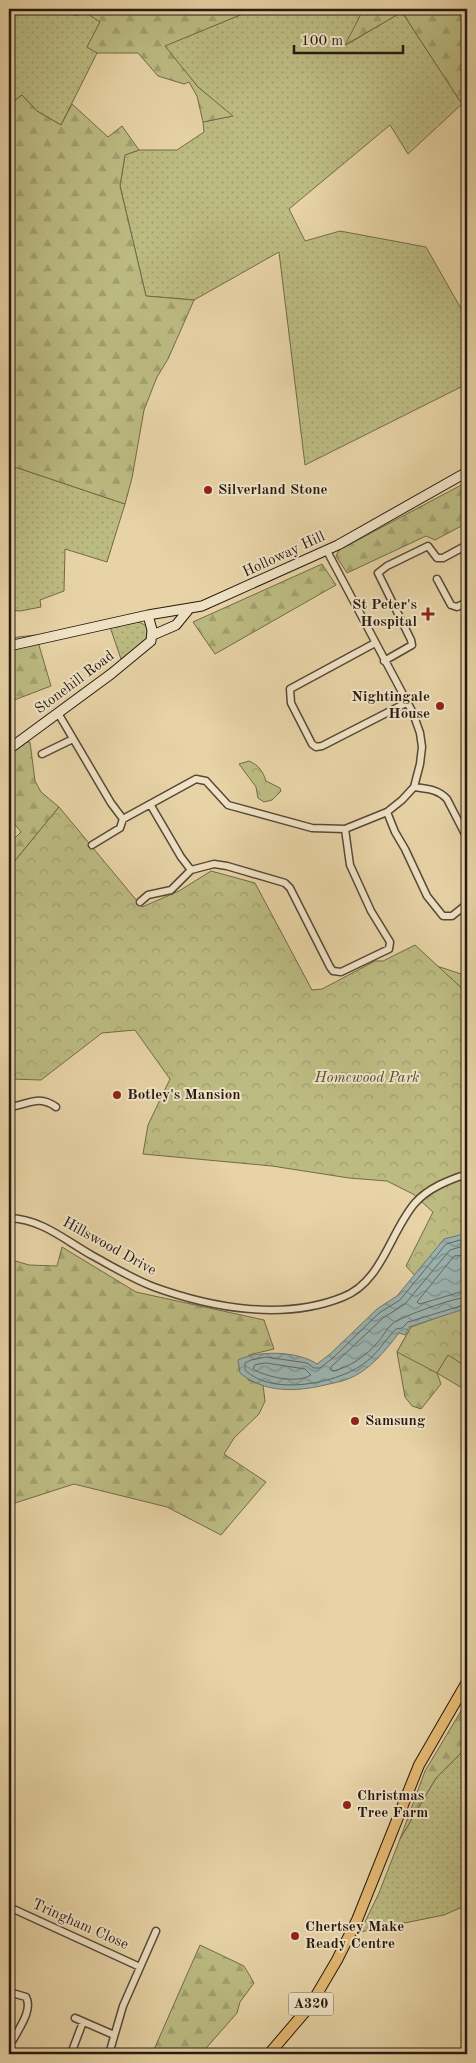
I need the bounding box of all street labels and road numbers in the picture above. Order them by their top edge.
street label: Holloway Hill [240,529,328,581]
street label: Stonehill Road [33,648,118,718]
street label: Hillswood Drive [60,1215,158,1279]
street label: Tringham Close [30,1897,131,1953]
road number: A320 [288,1992,334,2016]

